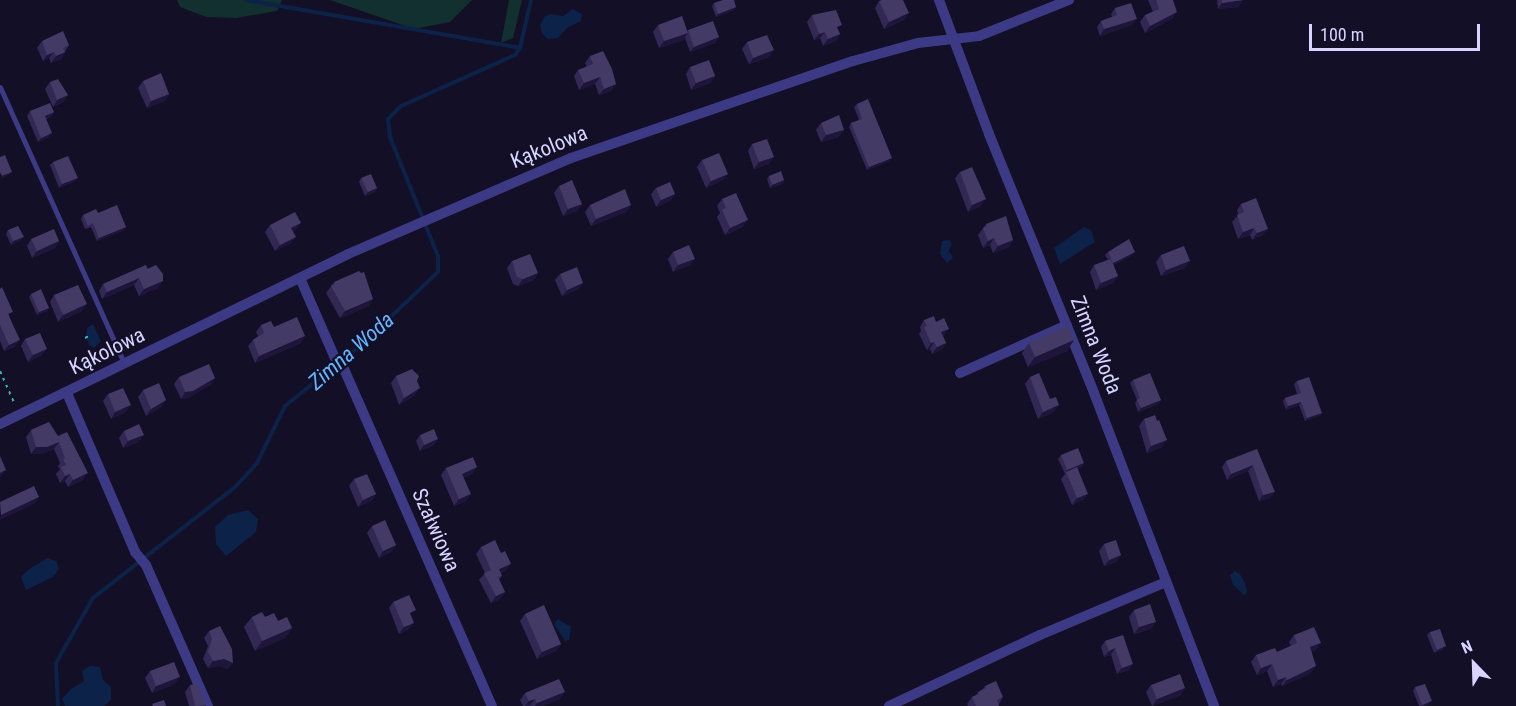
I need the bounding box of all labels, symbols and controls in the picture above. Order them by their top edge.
scale bar [1312,12,1483,50]
text: 100 m [1320,24,1364,45]
street label: Kąkolowa [507,120,591,174]
street label: Zimna Woda [1065,292,1127,398]
water label: Zimna Woda [303,307,399,395]
street label: Kąkolowa [65,322,149,380]
street label: Szałwiowa [407,485,465,575]
north arrow [1444,634,1504,694]
text: N [1459,636,1475,658]

